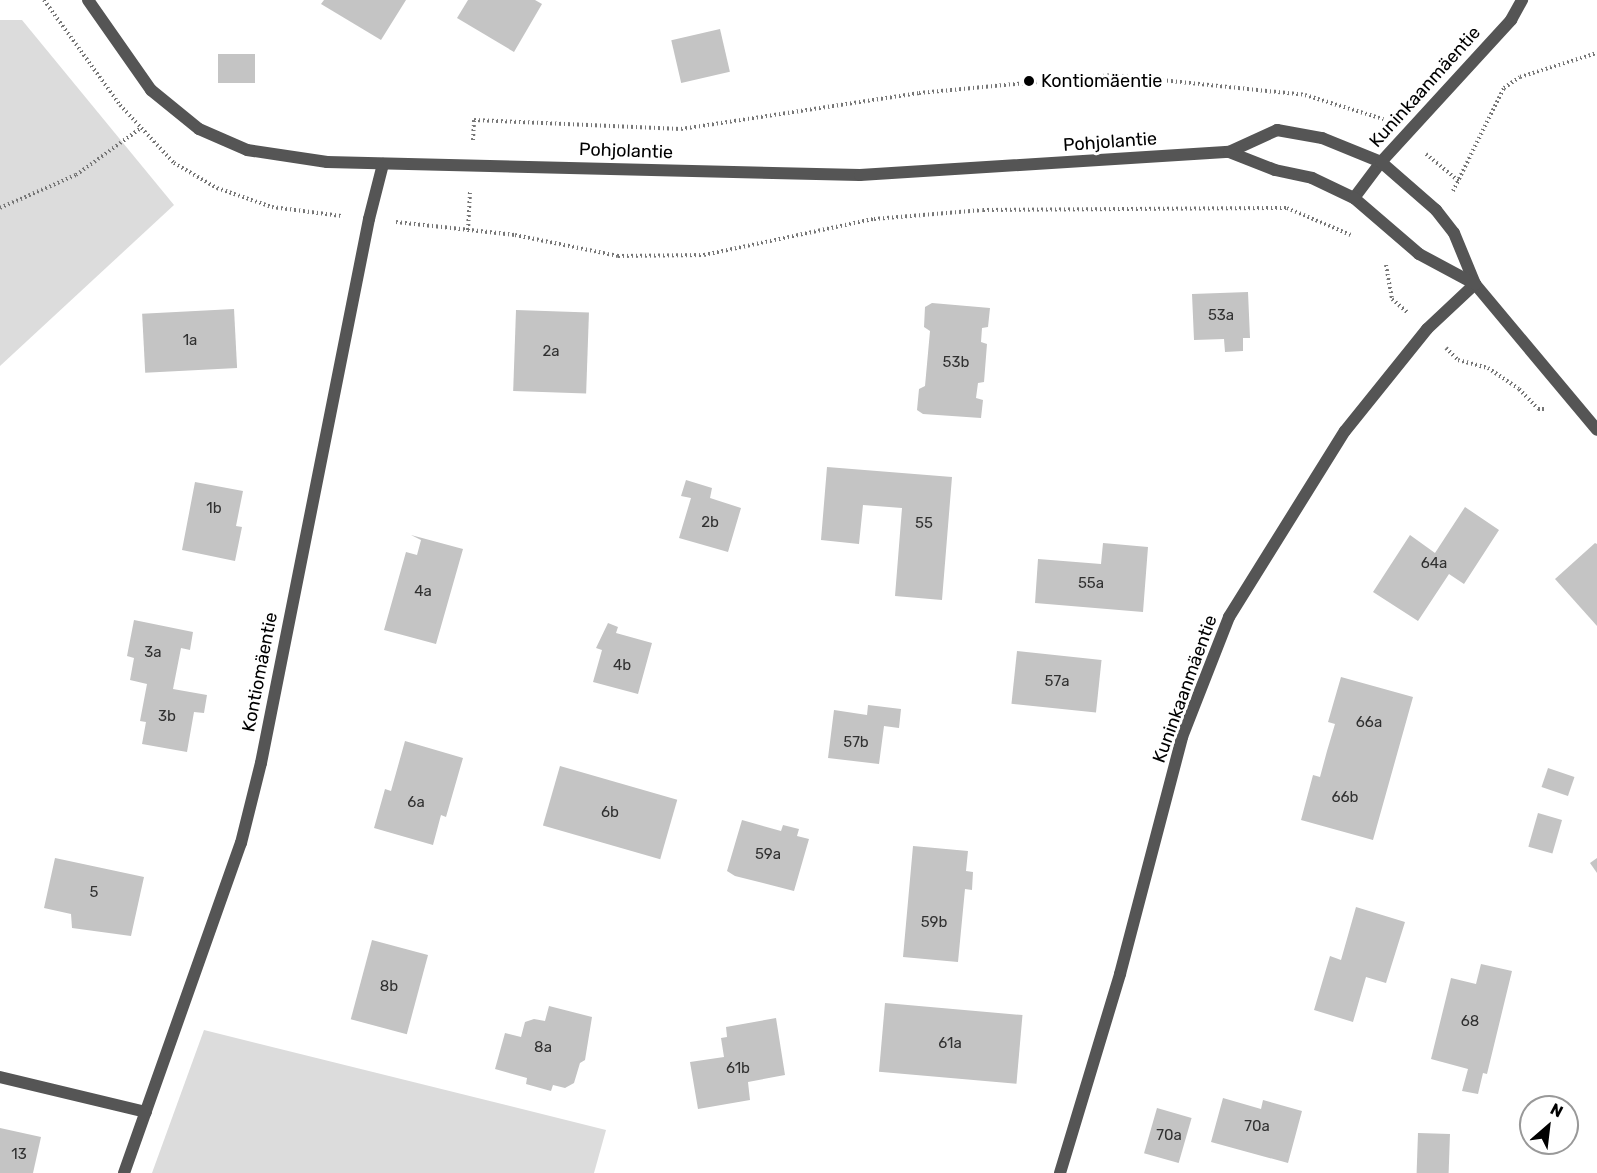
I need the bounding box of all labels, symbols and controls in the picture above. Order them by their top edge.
street label: Kuninkaanmäentie [1365,22,1485,152]
place label: Kontiomäentie [1041,70,1162,92]
marker: Kontiomäentie [1022,74,1036,88]
street label: Pohjolantie [1062,128,1158,156]
street label: Pohjolantie [579,139,673,163]
house number: 53a [1208,307,1234,325]
house number: 1a [183,332,197,350]
house number: 2a [542,343,560,361]
house number: 53b [943,354,969,372]
house number: 1b [206,500,222,518]
house number: 2b [701,514,719,532]
house number: 55 [915,515,933,533]
house number: 64a [1421,555,1447,573]
house number: 55a [1078,575,1104,593]
house number: 4a [414,583,432,601]
street label: Kontiomäentie [238,610,282,734]
street label: Kuninkaanmäentie [1148,612,1222,766]
house number: 3a [144,644,162,662]
house number: 4b [613,657,631,675]
house number: 57a [1045,673,1069,691]
house number: 3b [158,708,176,726]
house number: 66a [1356,714,1382,732]
house number: 57b [843,734,869,752]
house number: 66b [1331,789,1359,807]
house number: 6a [407,794,425,812]
house number: 6b [601,804,619,822]
house number: 59a [755,846,781,864]
house number: 5 [90,884,98,902]
house number: 59b [921,914,947,932]
house number: 8b [380,978,398,996]
house number: 68 [1461,1013,1479,1031]
house number: 61a [938,1035,962,1053]
house number: 8a [534,1039,552,1057]
house number: 61b [726,1060,750,1078]
north arrow [1519,1095,1579,1155]
text: N [1547,1099,1566,1122]
house number: 70a [1244,1118,1270,1136]
house number: 70a [1156,1127,1182,1145]
house number: 13 [11,1146,27,1164]

